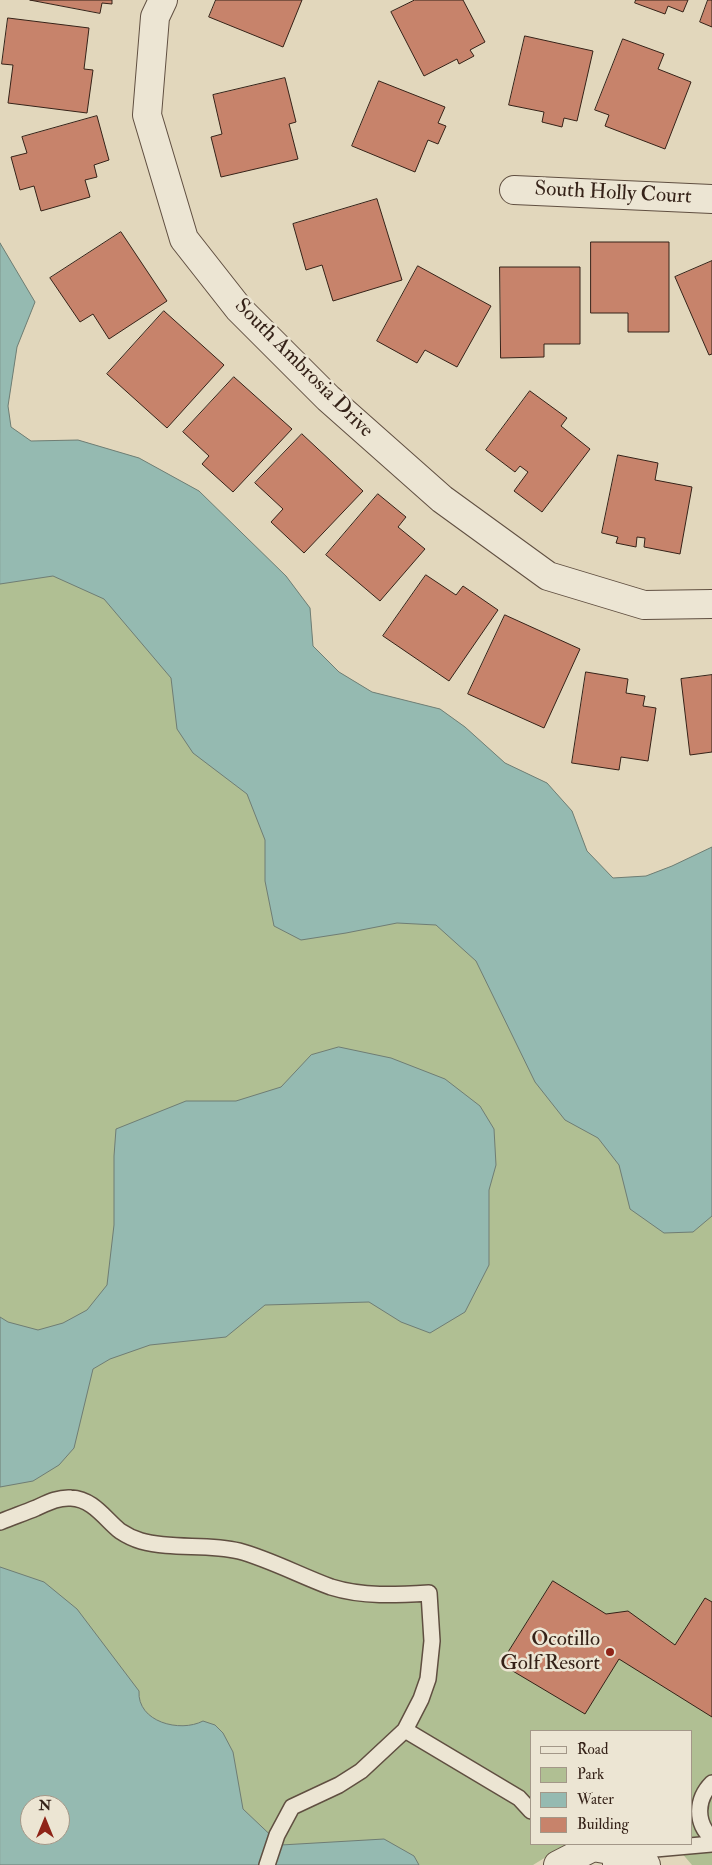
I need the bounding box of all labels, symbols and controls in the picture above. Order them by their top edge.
street label: South Holly Court [534,177,692,211]
street label: South Ambrosia Drive [228,294,378,444]
place label: Ocotillo Golf Resort [500,1627,600,1677]
marker: Ocotillo Golf Resort [604,1646,616,1658]
legend [530,1730,692,1845]
text: Road [577,1740,608,1759]
text: Park [577,1765,604,1784]
text: Water [577,1790,614,1809]
north arrow [20,1795,70,1845]
text: N [39,1797,51,1814]
text: Building [577,1815,629,1834]

